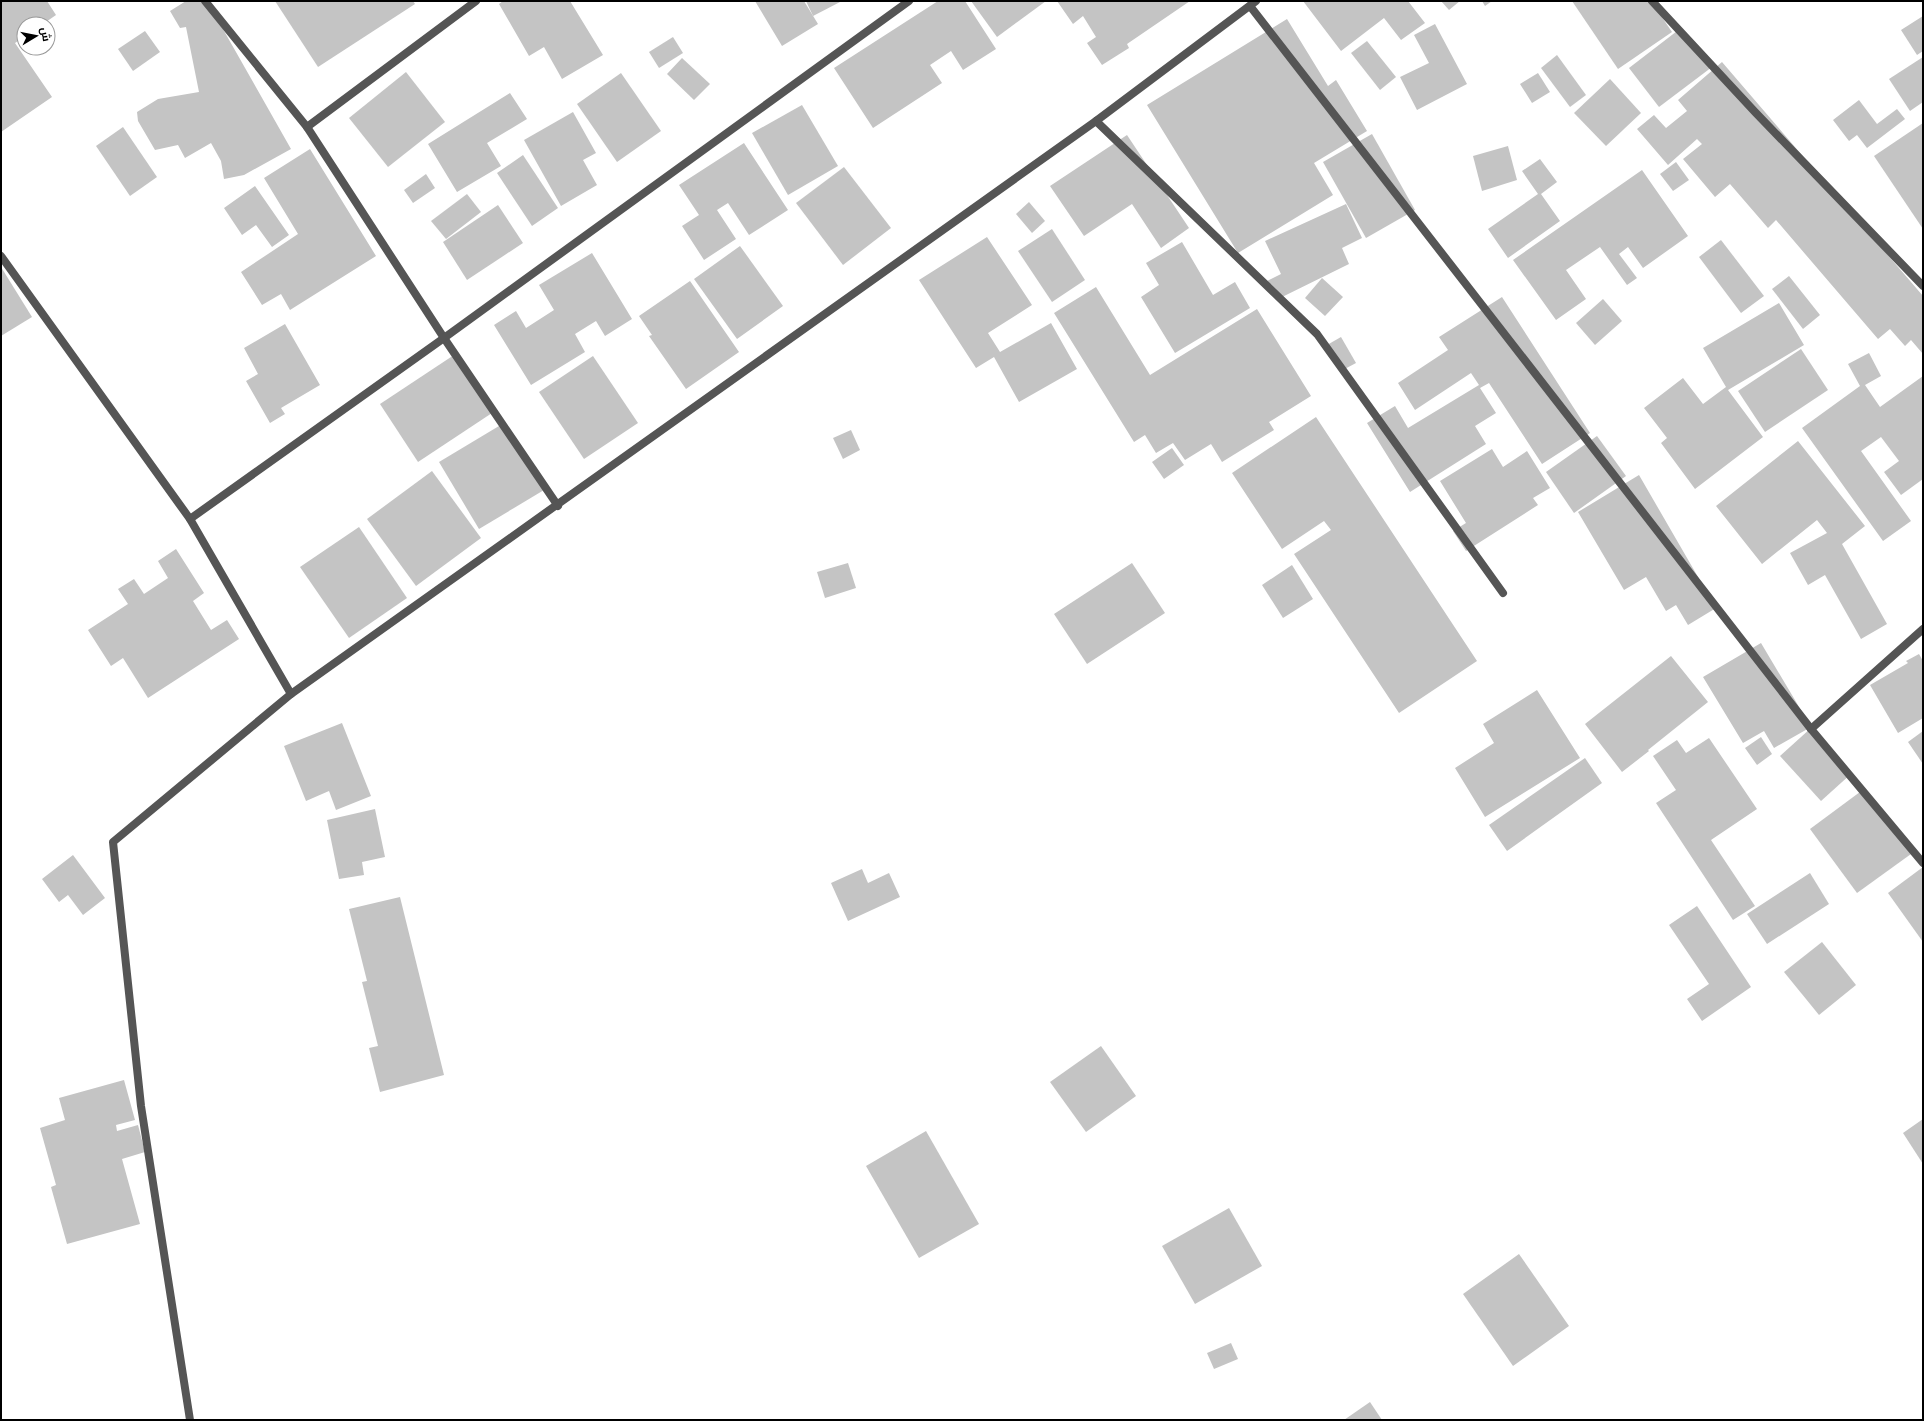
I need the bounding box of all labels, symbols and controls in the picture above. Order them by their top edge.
north arrow [16,16,56,56]
text: ش [37,26,54,43]

